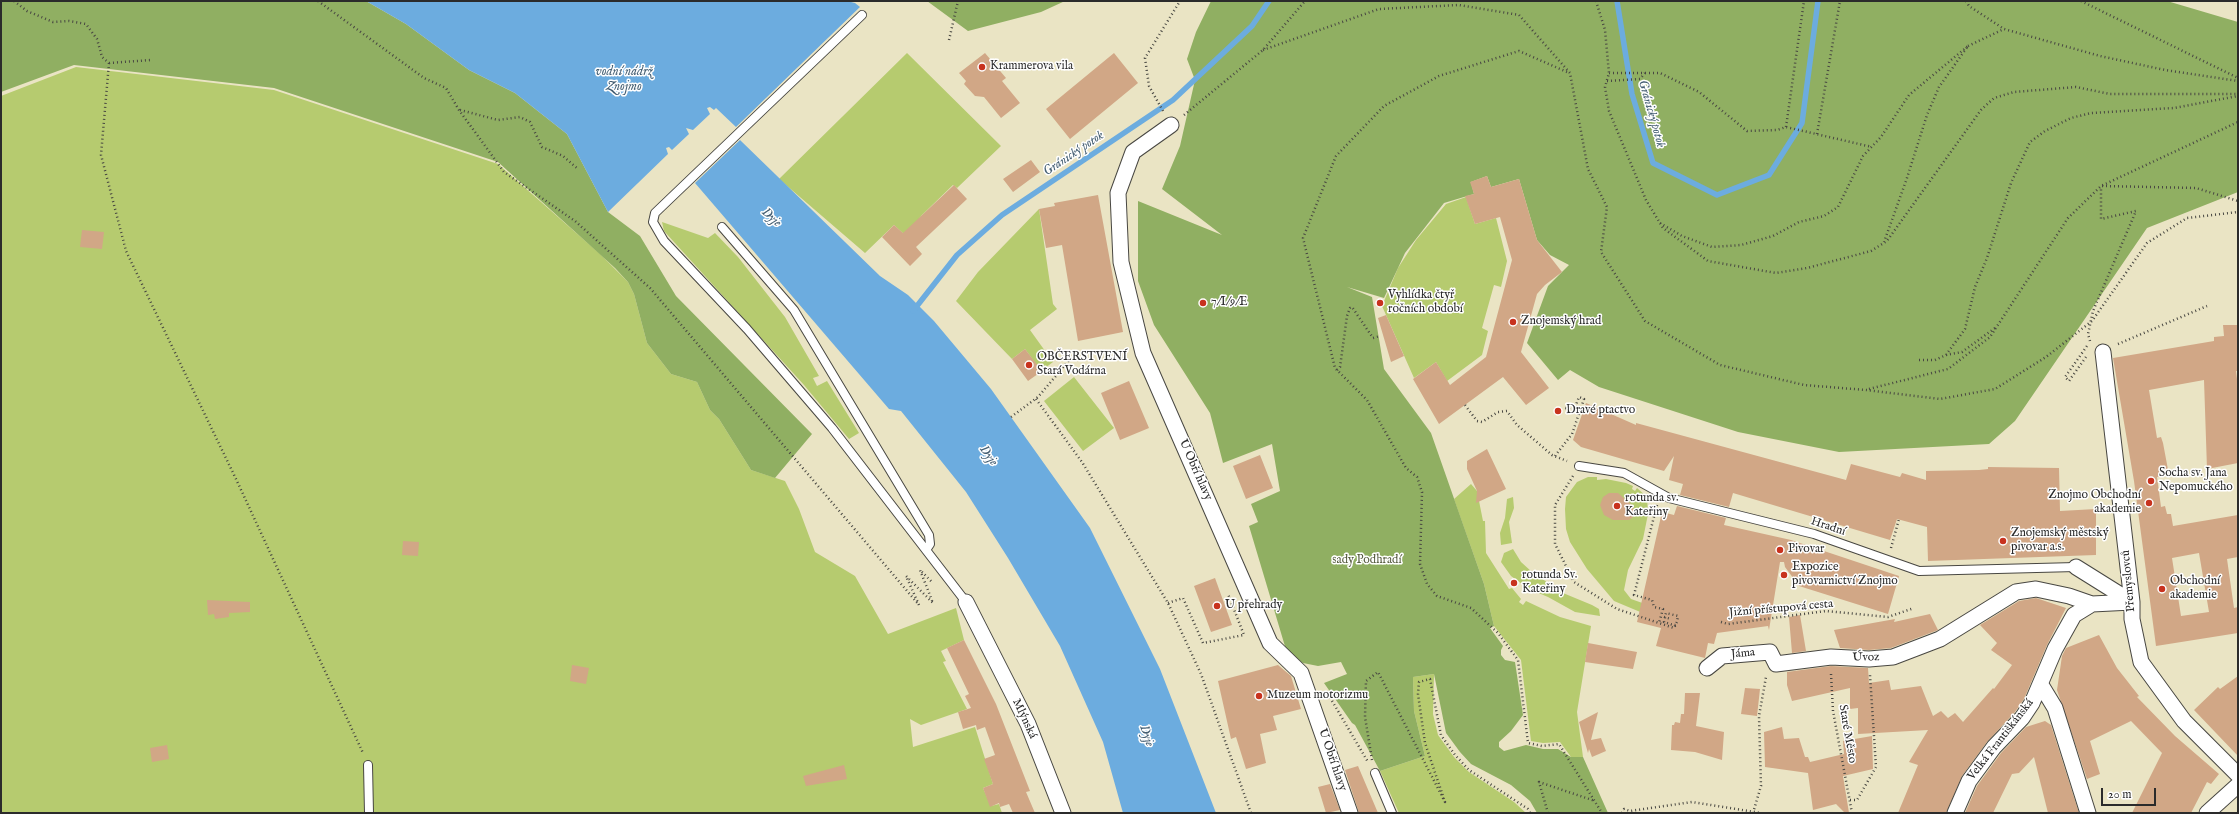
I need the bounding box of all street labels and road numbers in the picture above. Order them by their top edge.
street label: U Obří hlavy [1175,437,1215,503]
street label: Hradní [1809,515,1847,539]
street label: Přemyslovců [2119,549,2139,613]
street label: Jižní přístupová cesta [1728,597,1834,621]
street label: Jáma [1730,646,1756,662]
street label: Úvoz [1852,651,1880,665]
street label: Mlýnská [1008,697,1040,741]
street label: Velká Františkánská [1965,697,2037,783]
street label: Staré Město [1835,703,1859,765]
street label: U Obří hlavy [1315,727,1349,793]

